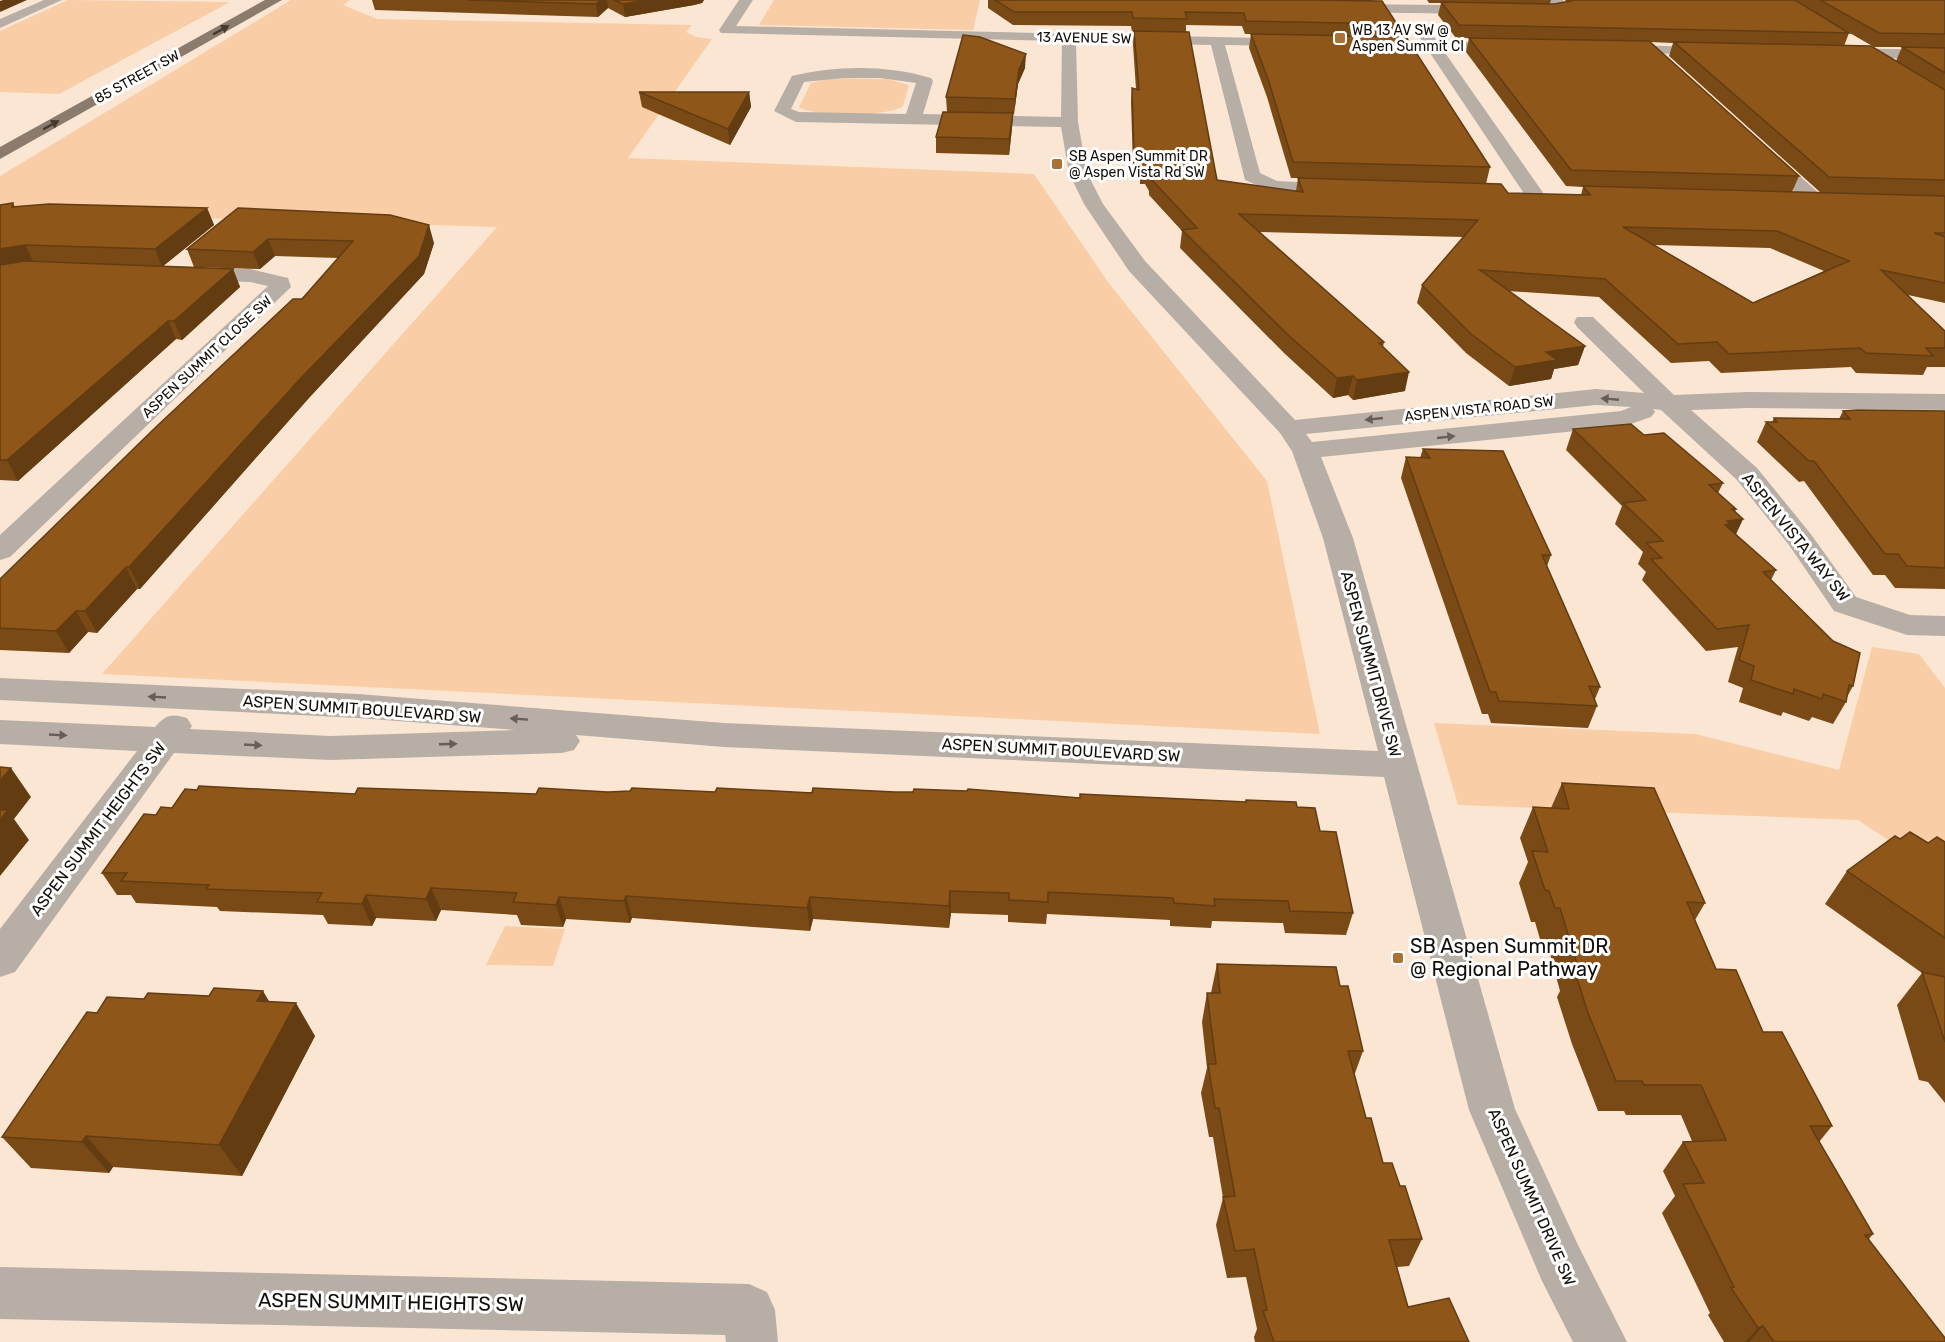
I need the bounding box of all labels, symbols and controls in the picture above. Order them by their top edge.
place label: WB 13 AV SW @ Aspen Summit CI [1352,22,1464,55]
one-way arrow [213,25,230,35]
street label: 13 AVENUE SW [1036,29,1132,47]
marker: WB 13 AV SW @ Aspen Summit CI [1333,31,1347,45]
street label: 85 STREET SW [92,47,182,107]
one-way arrow [43,120,59,131]
place label: SB Aspen Summit DR @ Aspen Vista Rd SW [1069,148,1208,181]
marker: SB Aspen Summit DR @ Aspen Vista Rd SW [1050,157,1064,171]
street label: ASPEN SUMMIT CLOSE SW [139,292,275,422]
street label: ASPEN VISTA ROAD SW [1404,393,1554,425]
one-way arrow [1601,394,1620,403]
one-way arrow [1365,414,1384,424]
one-way arrow [1437,432,1456,442]
street label: ASPEN VISTA WAY SW [1738,469,1854,605]
street label: ASPEN SUMMIT DRIVE SW [1337,569,1405,759]
street label: ASPEN SUMMIT BOULEVARD SW [242,691,482,727]
one-way arrow [147,692,166,701]
one-way arrow [509,714,528,724]
one-way arrow [49,731,68,740]
street label: ASPEN SUMMIT BOULEVARD SW [941,734,1181,766]
street label: ASPEN SUMMIT HEIGHTS SW [26,738,170,920]
one-way arrow [244,740,263,749]
one-way arrow [439,740,458,749]
place label: SB Aspen Summit DR @ Regional Pathway [1410,934,1608,981]
marker: SB Aspen Summit DR @ Regional Pathway [1391,951,1405,965]
street label: ASPEN SUMMIT DRIVE SW [1484,1106,1580,1289]
street label: ASPEN SUMMIT HEIGHTS SW [258,1288,524,1316]

